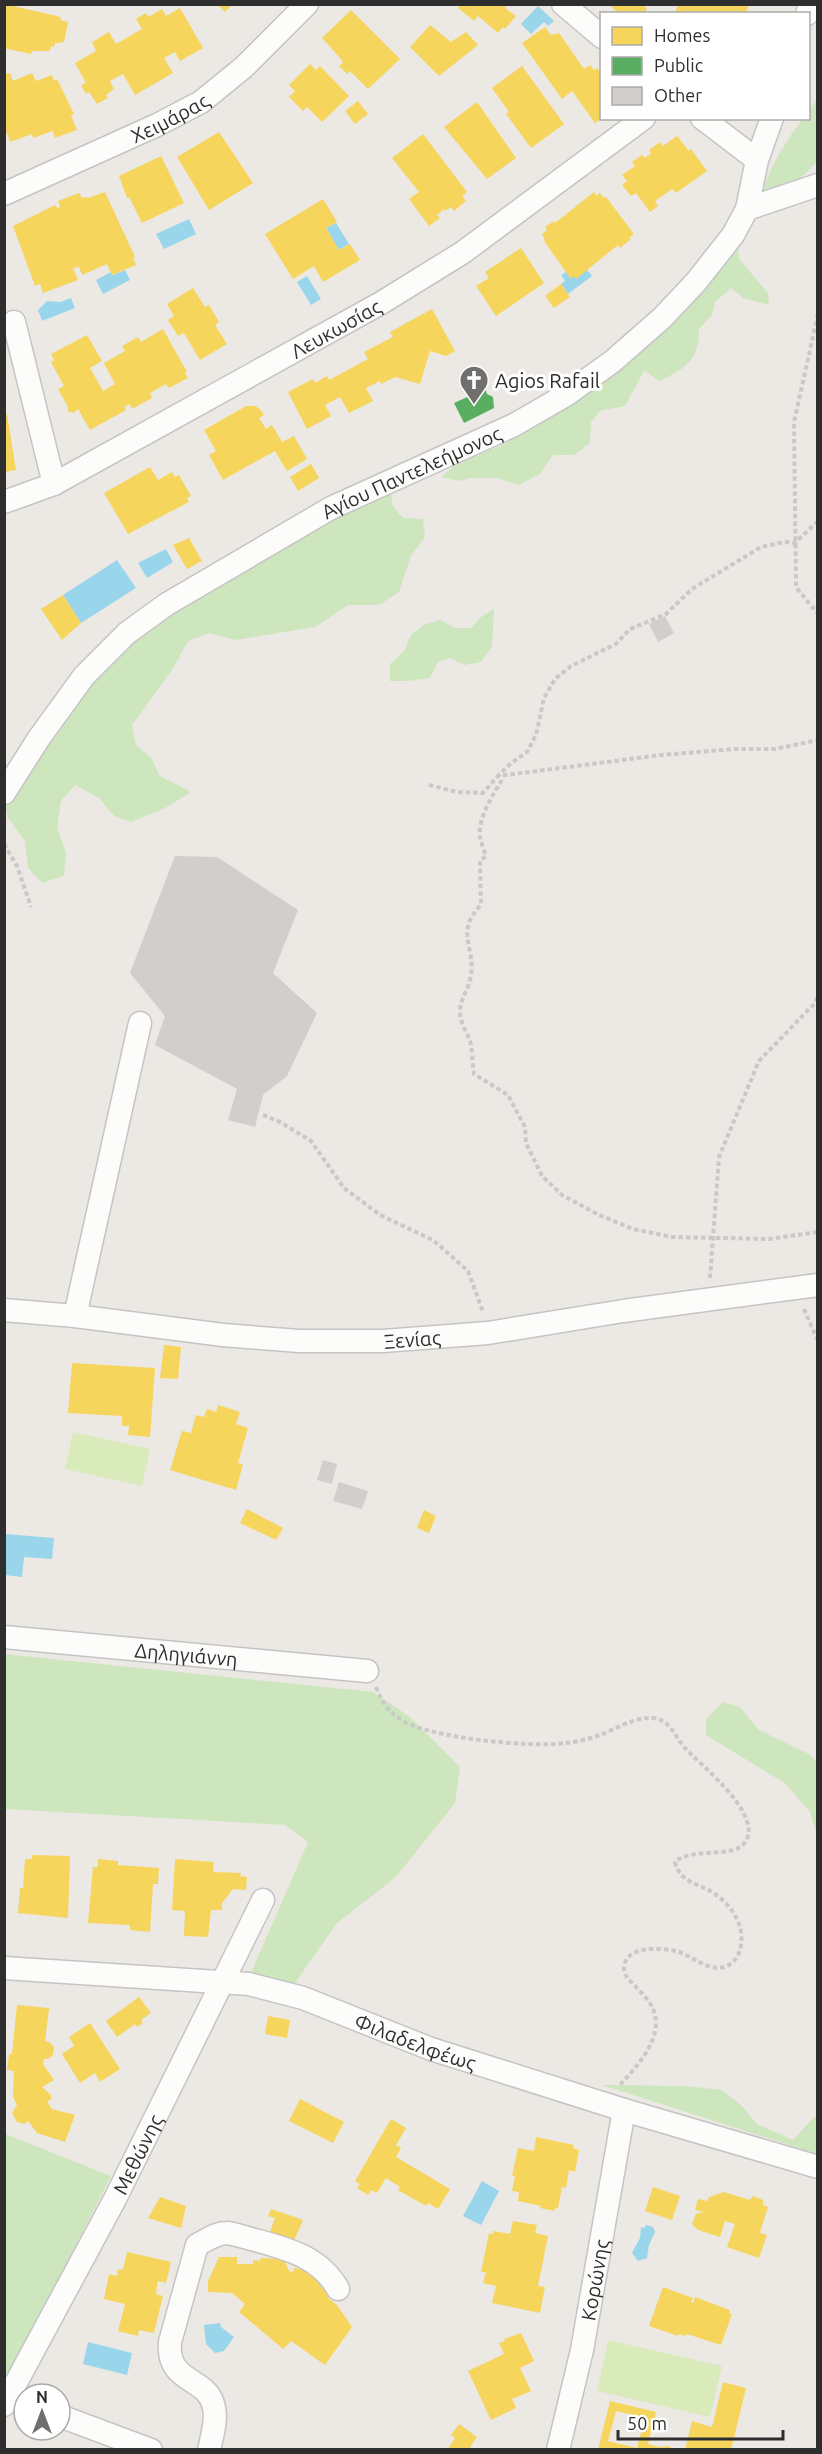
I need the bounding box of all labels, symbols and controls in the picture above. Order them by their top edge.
legend [600,12,810,120]
text: Homes [654,25,711,45]
text: Public [654,55,703,75]
text: Other [654,85,702,105]
street label: Χειμάρας [127,89,213,147]
street label: Λευκωσίας [287,294,385,362]
church icon: Agios Rafail [458,364,490,406]
place label: Agios Rafail [495,369,600,392]
street label: Αγίου Παντελεήμονος [317,421,505,523]
street label: Ξενίας [383,1325,441,1352]
street label: Δηληγιάννη [134,1638,239,1670]
street label: Φιλαδελφέως [351,2008,479,2074]
street label: Μεθώνης [108,2110,167,2198]
street label: Κορώνης [576,2237,613,2322]
north arrow [12,2382,72,2442]
text: N [36,2388,48,2406]
scale bar [618,2403,783,2441]
text: 50 m [627,2413,667,2433]

